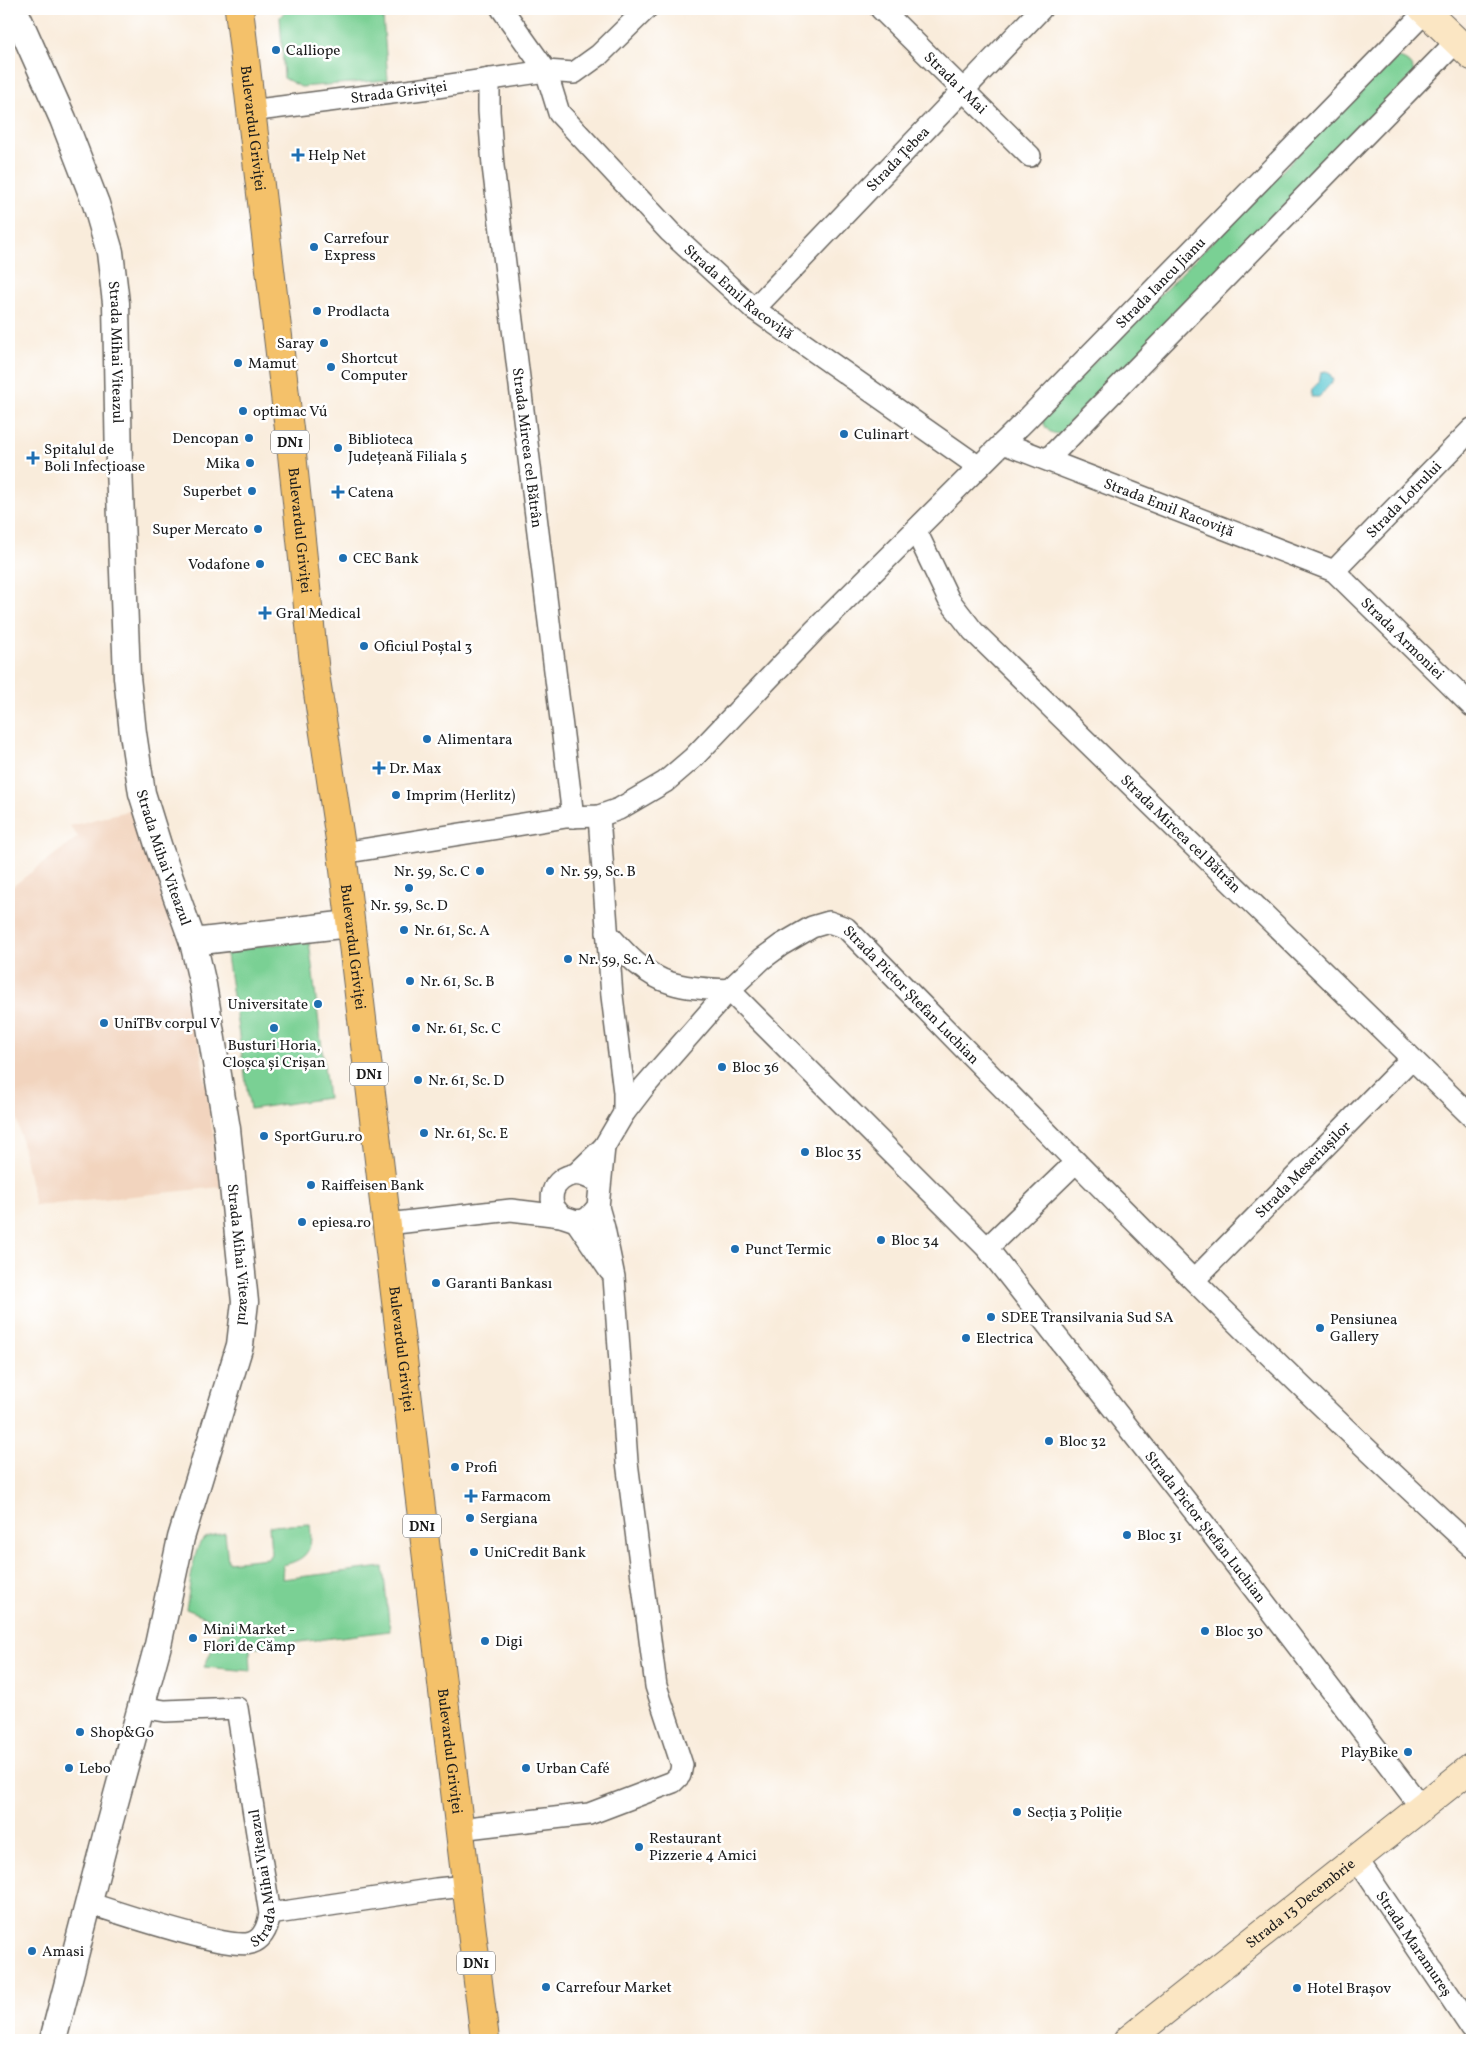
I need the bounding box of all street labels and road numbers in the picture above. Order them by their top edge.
street label: Strada 1 Mai [918,48,991,120]
street label: Bulevardul Griviței [234,64,270,192]
street label: Strada Griviței [349,77,449,110]
street label: Strada Țebea [862,122,935,197]
street label: Strada Iancu Jianu [1112,233,1211,334]
street label: Strada Emil Racoviță [678,240,797,345]
street label: Strada Mihai Viteazul [101,280,127,424]
street label: Strada Mircea cel Bătrân [506,367,546,529]
road number: DN1 [271,431,309,454]
street label: Strada Lotrului [1362,457,1447,544]
street label: Bulevardul Griviței [281,467,316,595]
street label: Strada Emil Racoviță [1100,474,1237,543]
street label: Strada Armoniei [1355,593,1448,685]
street label: Strada Mircea cel Bătrân [1115,771,1245,898]
street label: Strada Mihai Viteazul [130,787,195,929]
street label: Bulevardul Griviței [334,883,370,1011]
street label: Strada Pictor Ștefan Luchian [837,922,983,1070]
road number: DN1 [350,1062,388,1086]
street label: Strada Meseriașilor [1251,1117,1356,1224]
street label: Strada Mihai Viteazul [221,1183,254,1326]
street label: Bulevardul Griviței [382,1285,418,1413]
street label: Strada Pictor Ștefan Luchian [1139,1447,1270,1608]
road number: DN1 [403,1514,441,1538]
street label: Bulevardul Griviței [431,1687,467,1815]
street label: Strada Mihai Viteazul [235,1801,261,1945]
street label: Strada 13 Decembrie [1242,1854,1360,1954]
street label: Strada Maramureș [1370,1887,1456,2001]
road number: DN1 [457,1952,495,1975]

